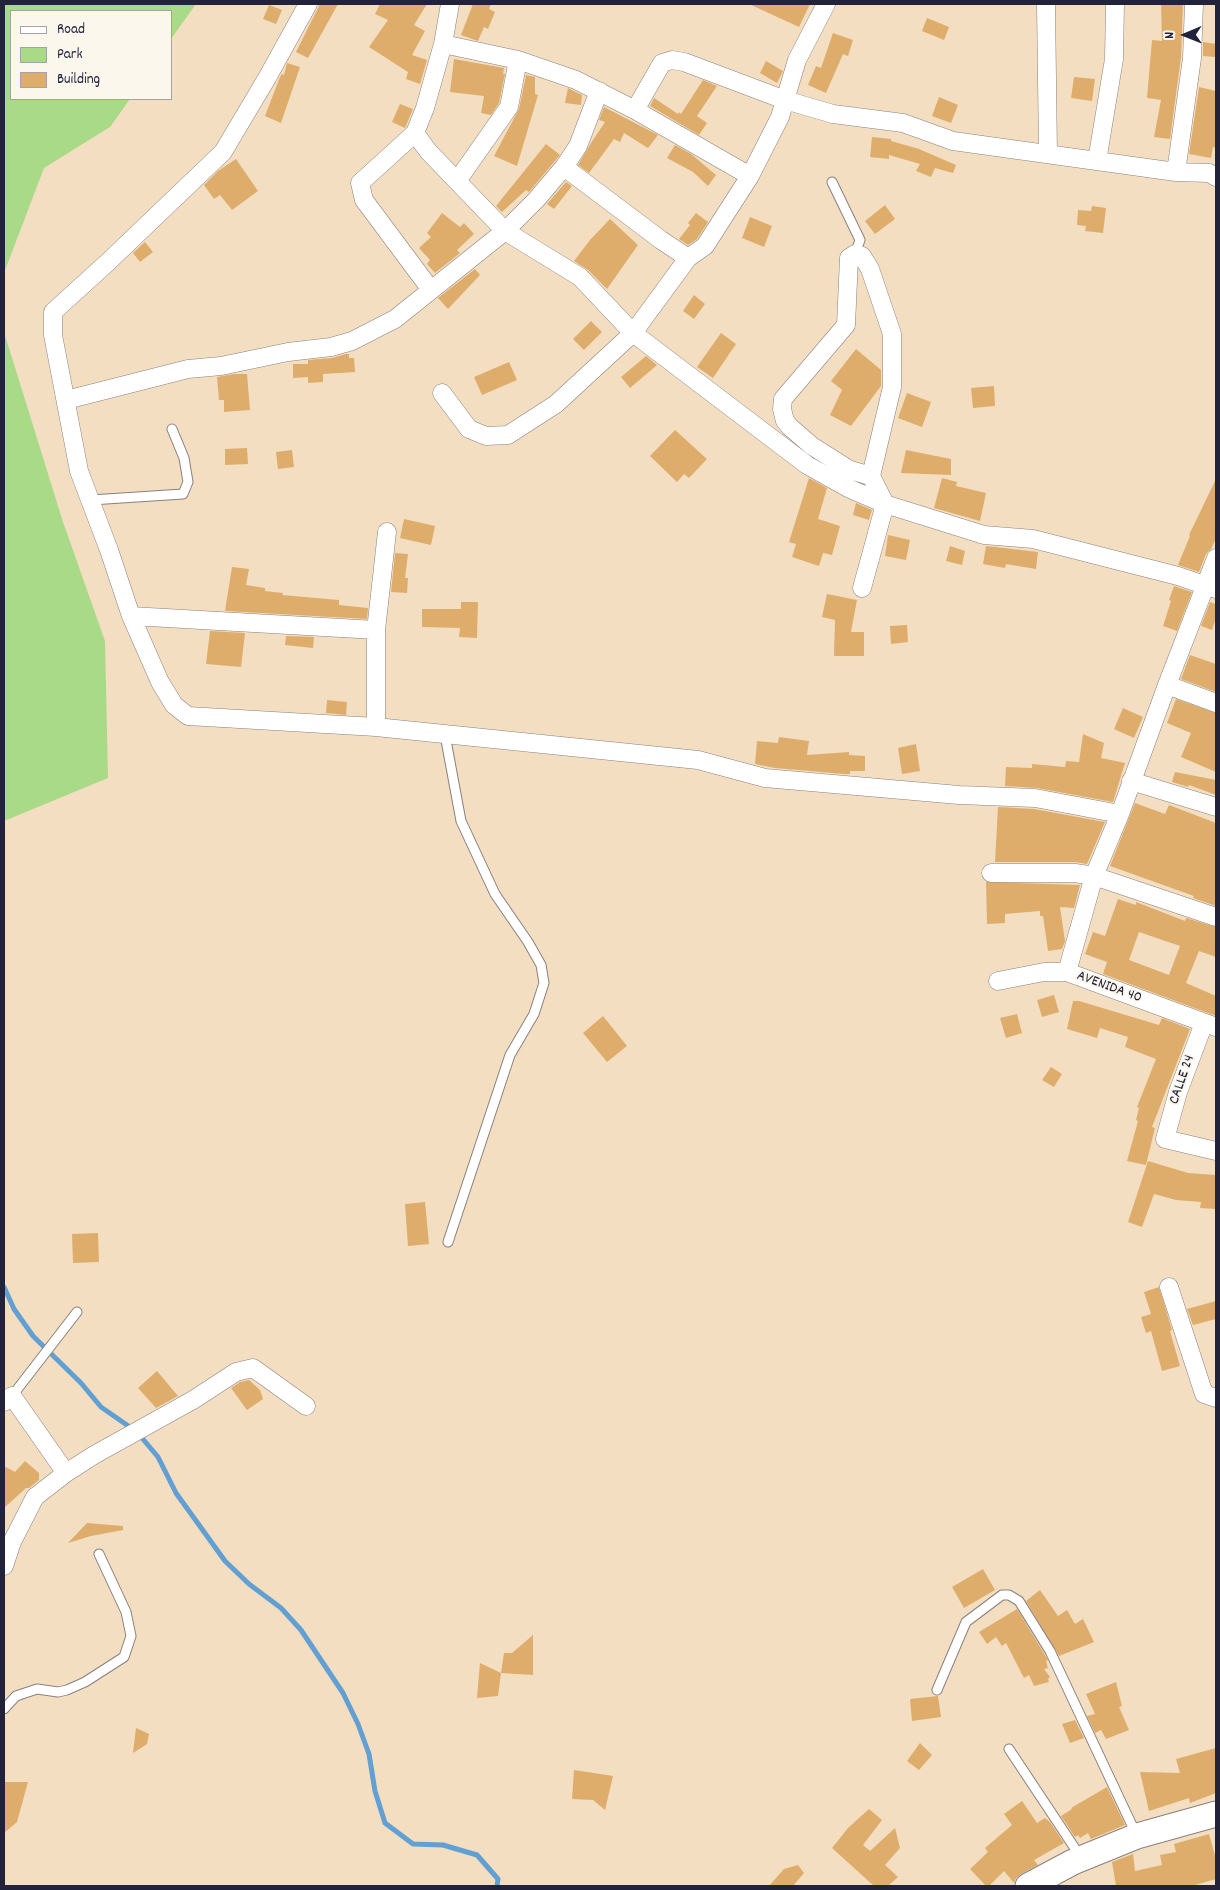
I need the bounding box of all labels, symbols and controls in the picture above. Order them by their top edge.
legend [10,10,172,100]
north arrow [1160,10,1210,60]
text: Road [57,19,85,41]
text: N [1160,32,1180,39]
text: Park [57,44,83,66]
text: Building [57,69,100,91]
street label: AVENIDA 40 [1074,968,1144,1008]
street label: CALLE 24 [1166,1053,1200,1107]

